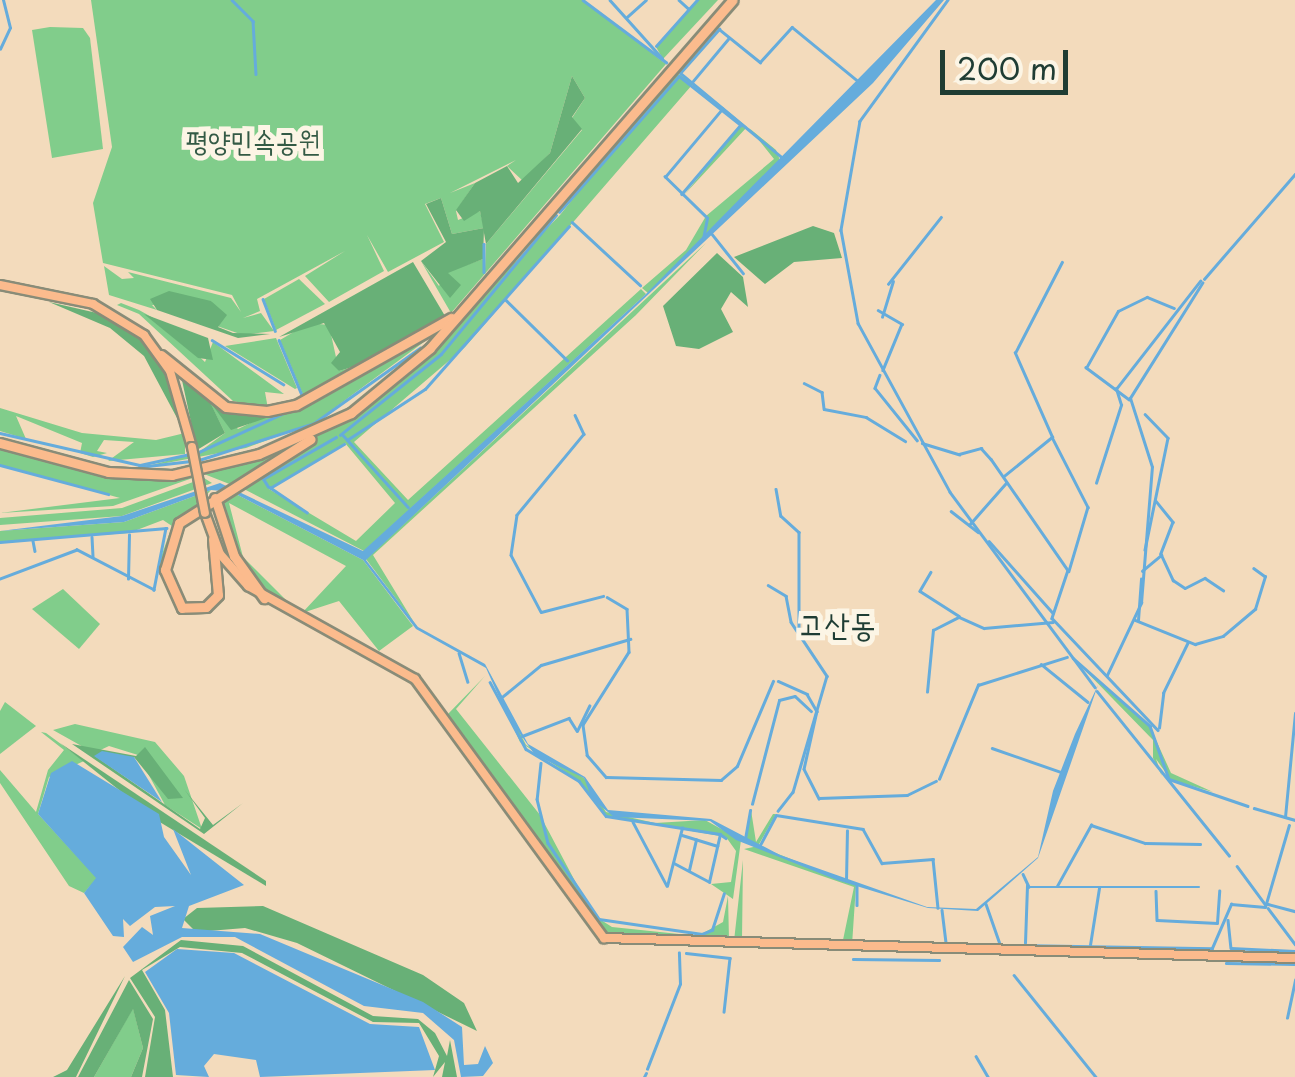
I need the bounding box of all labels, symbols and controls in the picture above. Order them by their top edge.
scale bar [945,30,1072,92]
text: 200 m [957,45,1057,90]
park label: 평양민속공원 [185,123,321,157]
district label: 고산동 [798,604,876,642]

